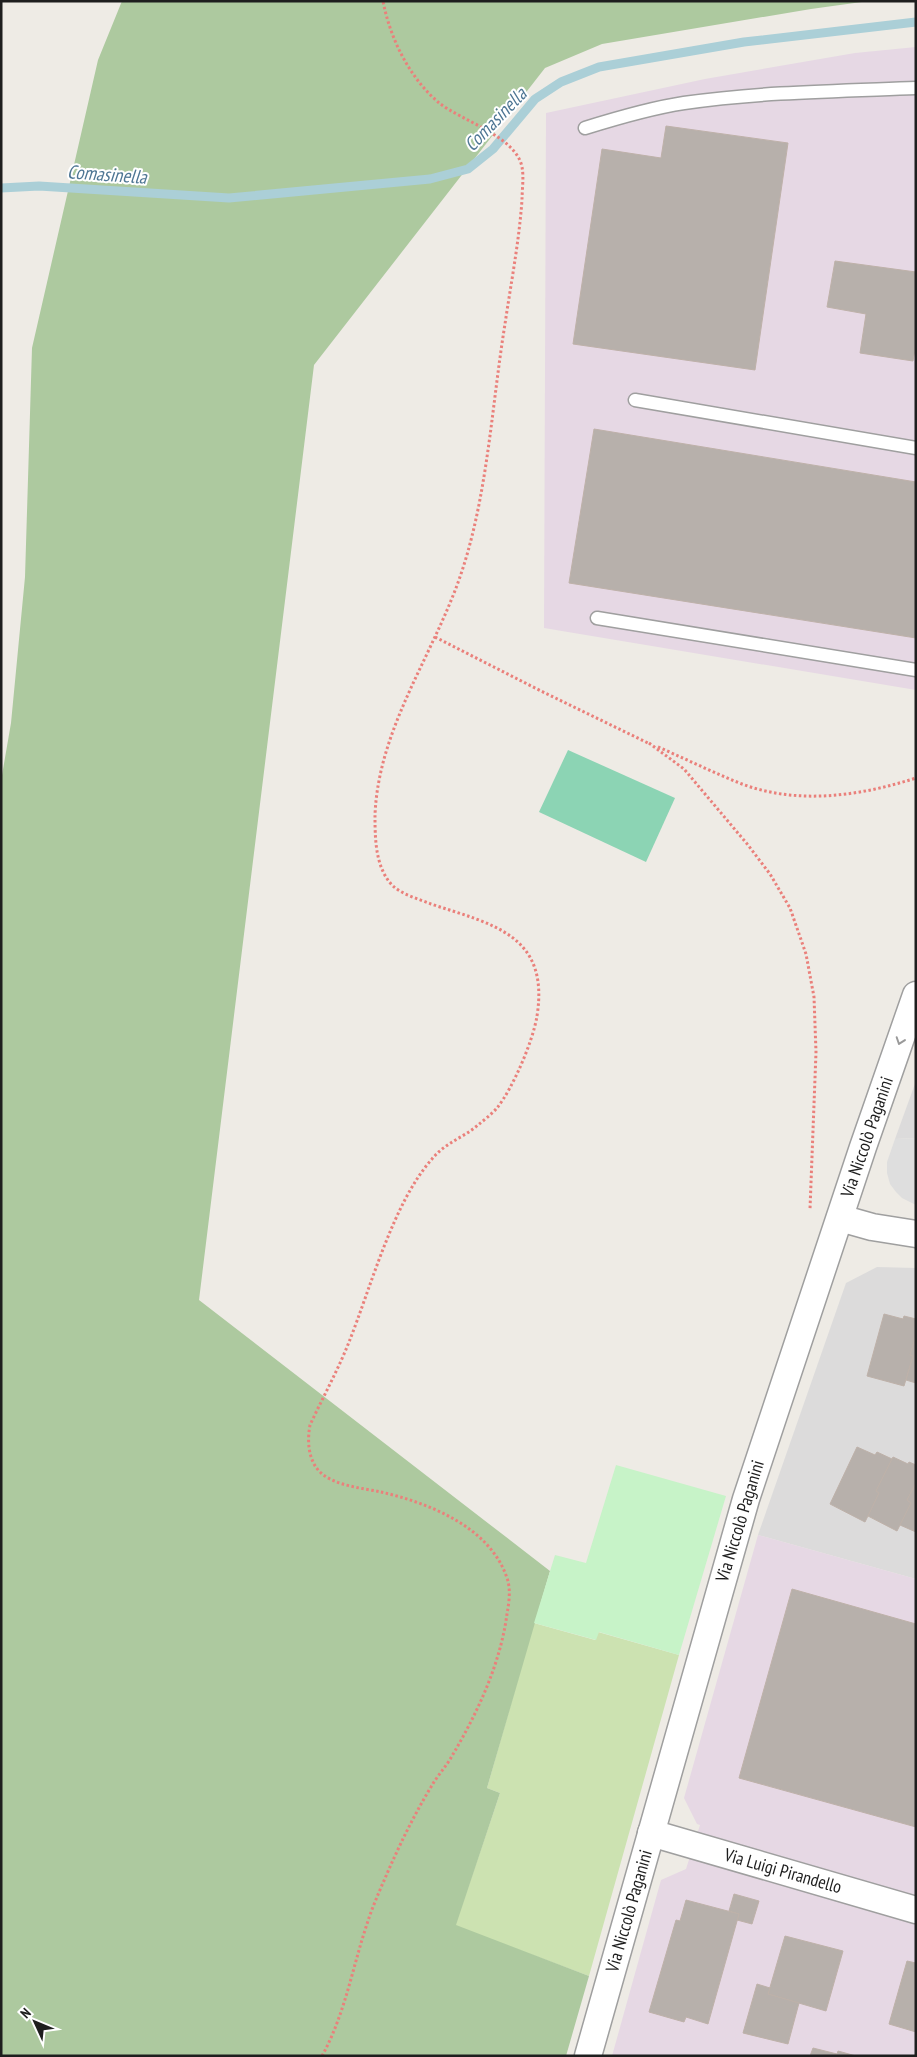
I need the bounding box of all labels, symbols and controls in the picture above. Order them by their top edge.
water label: Comasinella [459,81,532,156]
water label: Comasinella [66,159,149,189]
one-way arrow [895,1036,905,1044]
street label: Via Niccolò Paganini [835,1074,898,1201]
street label: Via Niccolò Paganini [710,1457,769,1585]
street label: Via Luigi Pirandello [721,1842,845,1898]
street label: Via Niccolò Paganini [600,1847,657,1976]
north arrow [10,1997,60,2047]
text: N [17,2004,35,2022]

